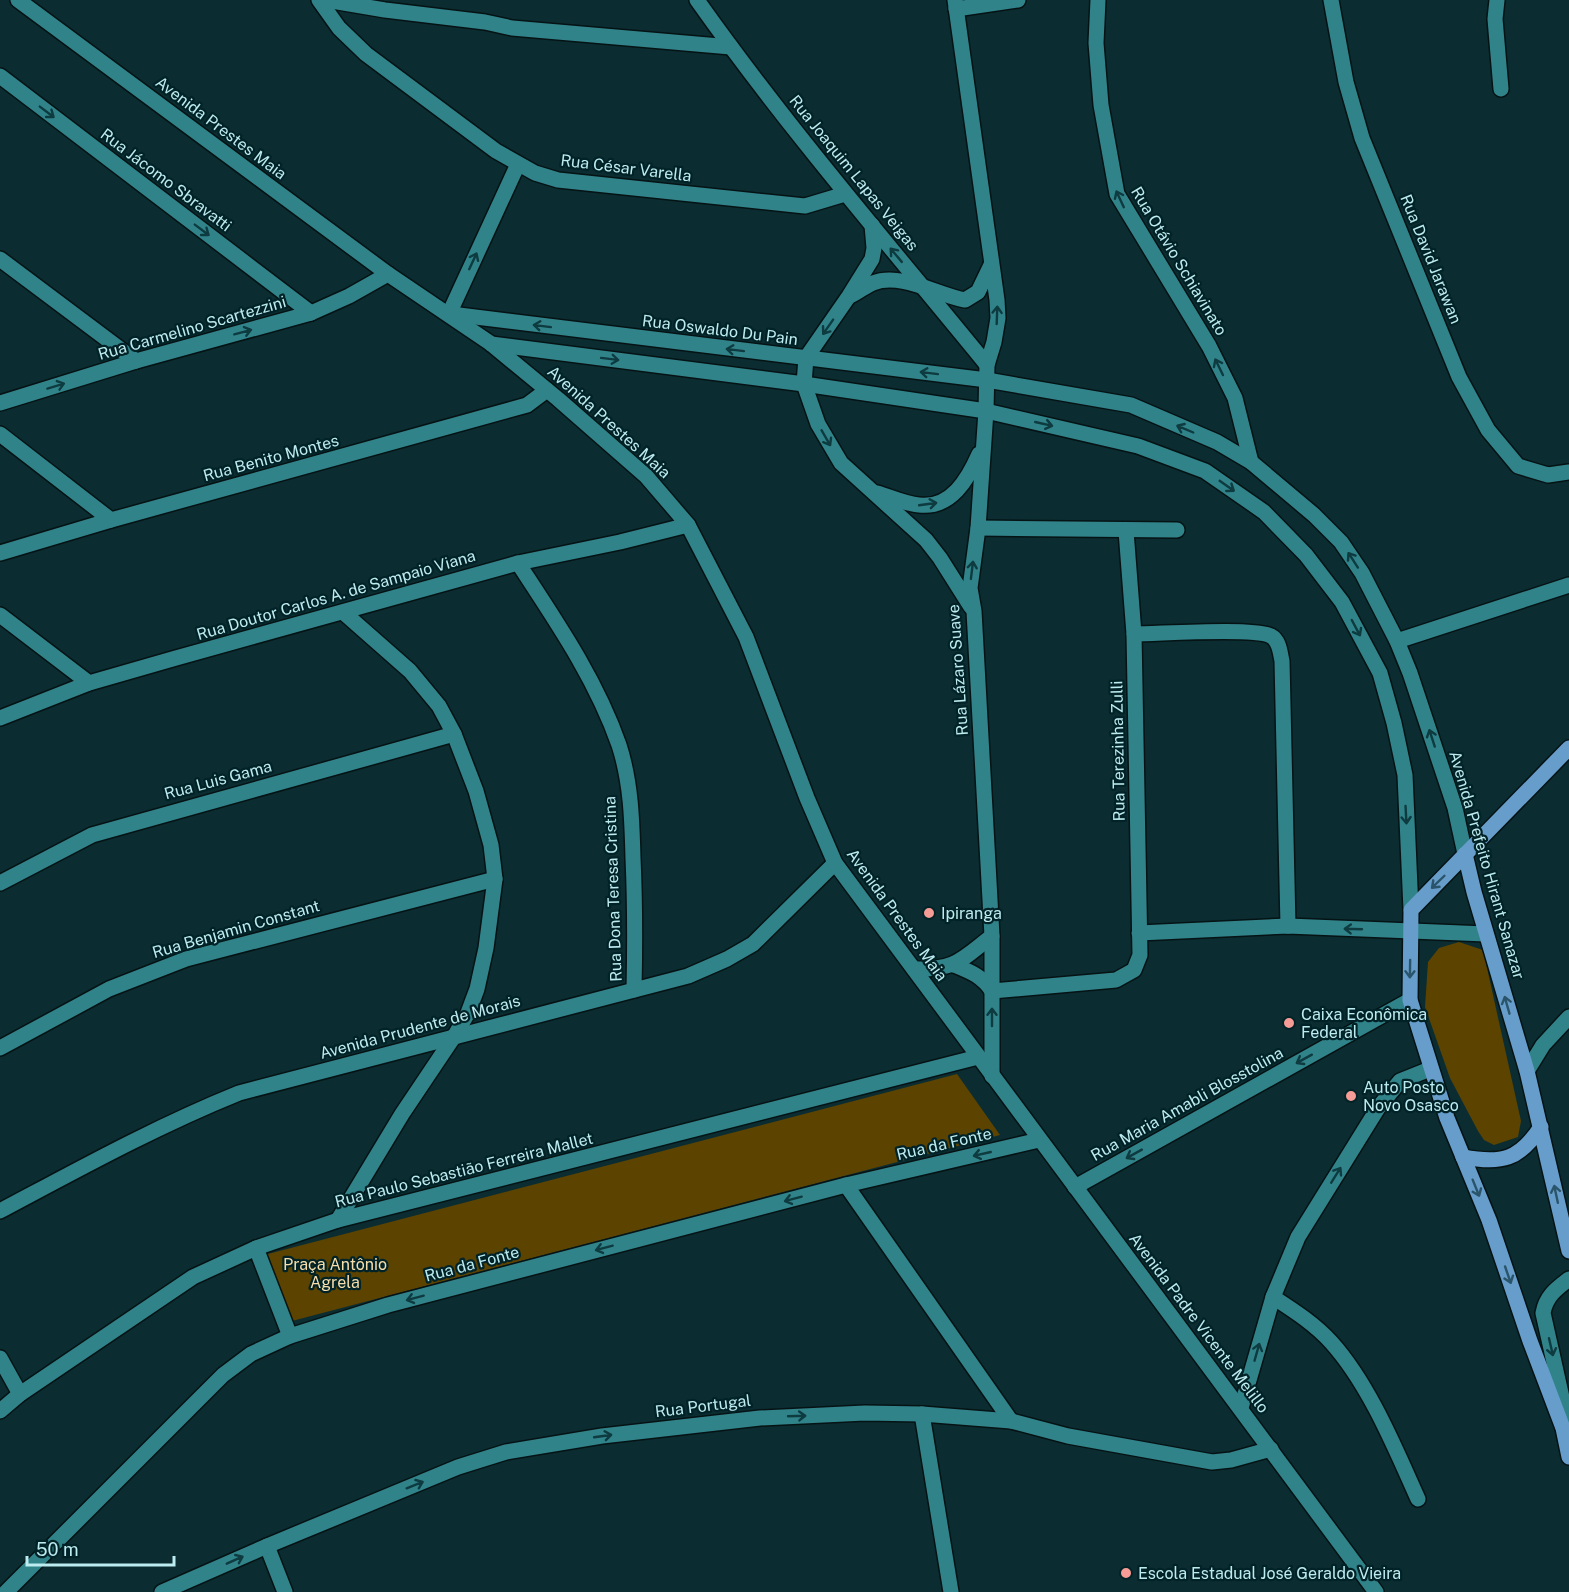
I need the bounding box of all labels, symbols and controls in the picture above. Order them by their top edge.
street label: Avenida Prestes Maia [152,73,290,183]
street label: Rua Joaquim Lapas Veigas [785,91,923,255]
one-way arrow [38,105,54,118]
street label: Rua Jácomo Sbravatti [97,125,235,235]
street label: Rua César Varella [559,151,693,185]
street label: Rua Otávio Schiavinato [1127,183,1231,339]
one-way arrow [1114,191,1126,209]
street label: Rua David Jarawan [1396,192,1466,326]
one-way arrow [193,223,209,236]
one-way arrow [890,247,903,263]
one-way arrow [468,253,480,271]
street label: Rua Carmelino Scartezzini [96,292,288,364]
one-way arrow [991,306,1003,325]
street label: Rua Oswaldo Du Pain [641,311,799,349]
one-way arrow [822,319,834,335]
one-way arrow [532,320,552,331]
one-way arrow [233,325,252,337]
one-way arrow [726,344,746,355]
one-way arrow [600,354,620,365]
one-way arrow [1213,359,1225,376]
street label: Avenida Prestes Maia [544,362,674,482]
one-way arrow [919,367,939,378]
one-way arrow [46,380,65,391]
one-way arrow [1033,419,1053,430]
one-way arrow [1177,422,1195,434]
one-way arrow [820,429,832,446]
street label: Rua Benito Montes [201,431,341,485]
one-way arrow [1218,480,1234,492]
one-way arrow [918,498,937,509]
street label: Rua Doutor Carlos A. de Sampaio Viana [194,546,478,644]
one-way arrow [1347,552,1359,569]
one-way arrow [967,560,978,580]
street label: Rua Lázaro Suave [944,604,972,736]
one-way arrow [1351,619,1363,637]
street label: Rua Terezinha Zulli [1107,680,1129,822]
one-way arrow [1425,729,1436,748]
street label: Avenida Prefeito Hirant Sanazar [1445,749,1529,981]
street label: Rua Luis Gama [162,757,274,803]
street label: Rua Dona Teresa Cristina [600,796,626,982]
one-way arrow [1401,804,1412,824]
street label: Avenida Prestes Maia [843,845,951,985]
one-way arrow [1431,875,1446,890]
street label: Rua Benjamin Constant [150,896,322,962]
place label: Ipiranga [941,904,1002,923]
marker: Ipiranga [922,906,936,920]
one-way arrow [1343,923,1363,934]
one-way arrow [1405,958,1416,978]
street label: Avenida Prudente de Morais [318,991,522,1063]
one-way arrow [1501,996,1512,1015]
place label: Caixa Econômica Federal [1301,1005,1427,1042]
one-way arrow [986,1008,998,1028]
marker: Caixa Econômica Federal [1282,1016,1296,1030]
street label: Rua Maria Amabli Blosstolina [1088,1043,1286,1165]
one-way arrow [1296,1053,1313,1065]
place label: Auto Posto Novo Osasco [1363,1078,1459,1115]
marker: Auto Posto Novo Osasco [1344,1089,1358,1103]
street label: Rua da Fonte [895,1124,993,1164]
street label: Rua Paulo Sebastião Ferreira Mallet [333,1129,595,1211]
one-way arrow [973,1148,992,1160]
one-way arrow [1125,1149,1143,1160]
one-way arrow [1330,1167,1343,1184]
one-way arrow [1471,1178,1482,1197]
one-way arrow [1550,1185,1561,1204]
one-way arrow [784,1194,803,1206]
street label: Avenida Padre Vicente Melillo [1125,1229,1273,1417]
street label: Rua da Fonte [423,1242,521,1286]
one-way arrow [595,1243,614,1255]
park label: Praça Antônio Agrela [283,1255,387,1292]
one-way arrow [1503,1265,1514,1284]
one-way arrow [406,1292,425,1304]
one-way arrow [1545,1337,1557,1356]
one-way arrow [1252,1343,1263,1362]
street label: Rua Portugal [654,1391,752,1421]
one-way arrow [787,1411,807,1422]
one-way arrow [593,1431,613,1442]
one-way arrow [406,1479,424,1490]
scale bar [27,1529,174,1567]
text: 50 m [36,1539,79,1560]
one-way arrow [226,1554,244,1565]
place label: Escola Estadual José Geraldo Vieira [1138,1564,1401,1583]
marker: Escola Estadual José Geraldo Vieira [1119,1566,1133,1580]

